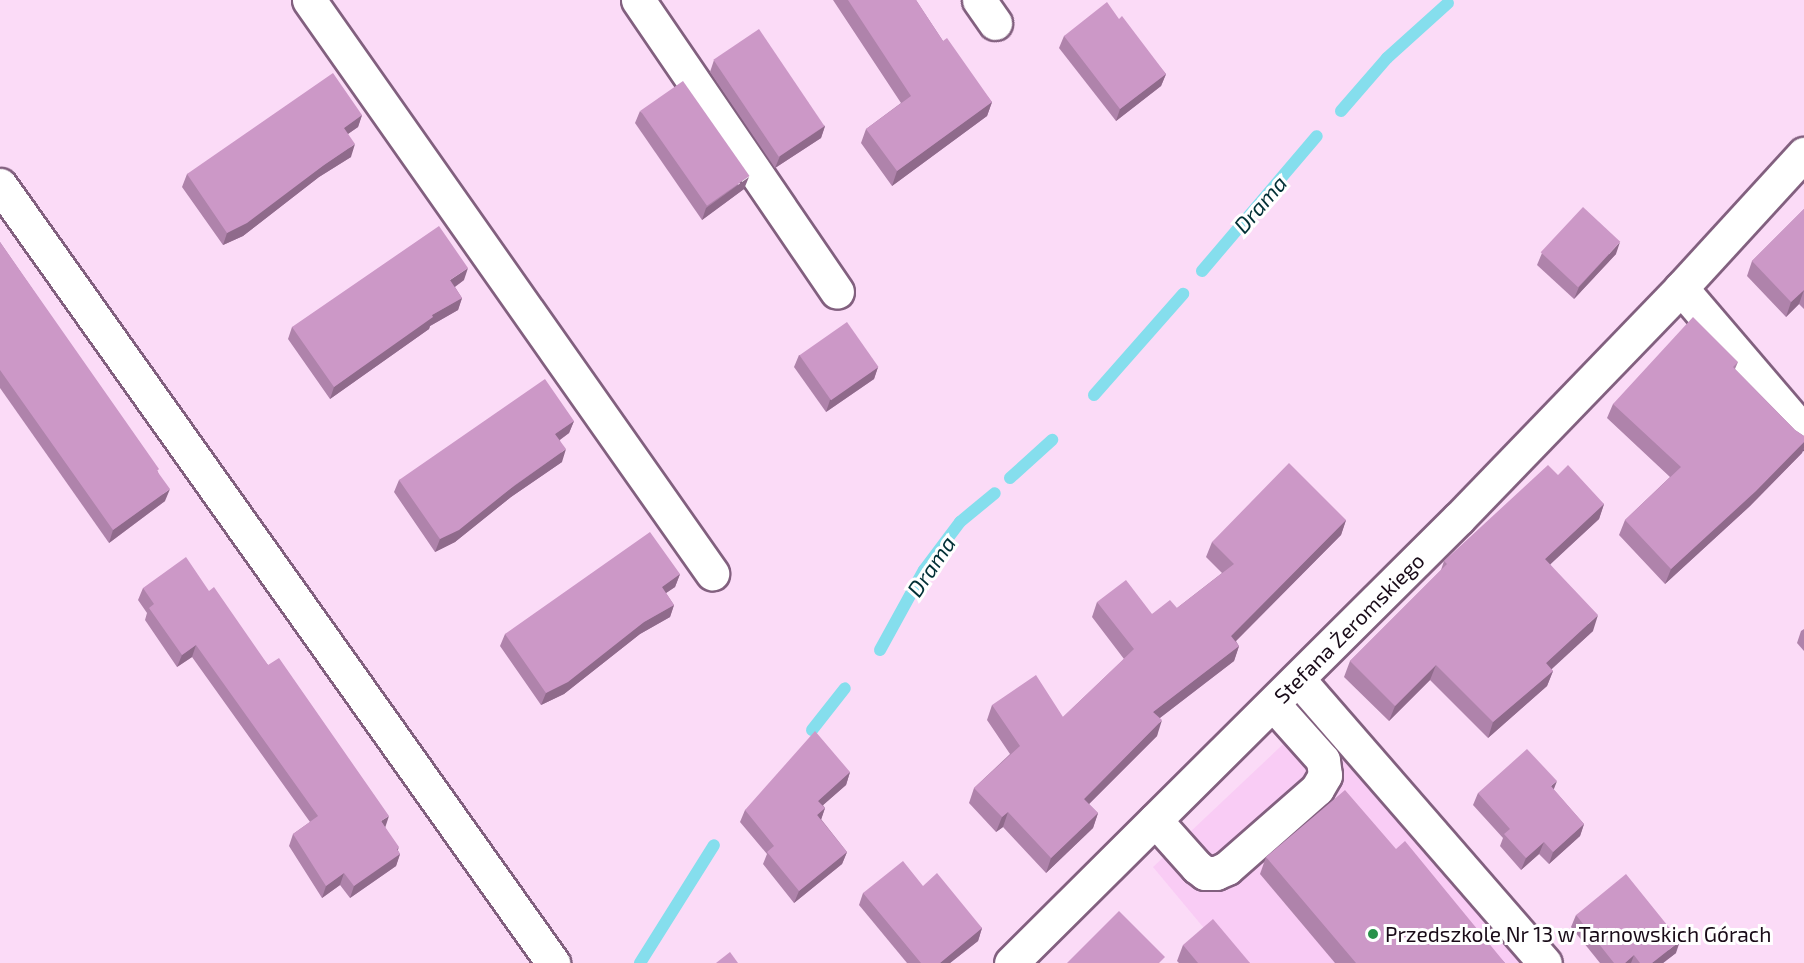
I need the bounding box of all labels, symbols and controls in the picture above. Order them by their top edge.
water label: Drama [1228,170,1292,238]
water label: Drama [901,531,961,601]
street label: Stefana Żeromskiego [1269,548,1429,708]
place label: Przedszkole Nr 13 w Tarnowskich Górach [1385,921,1773,947]
marker: Przedszkole Nr 13 w Tarnowskich Górach [1366,927,1380,941]

